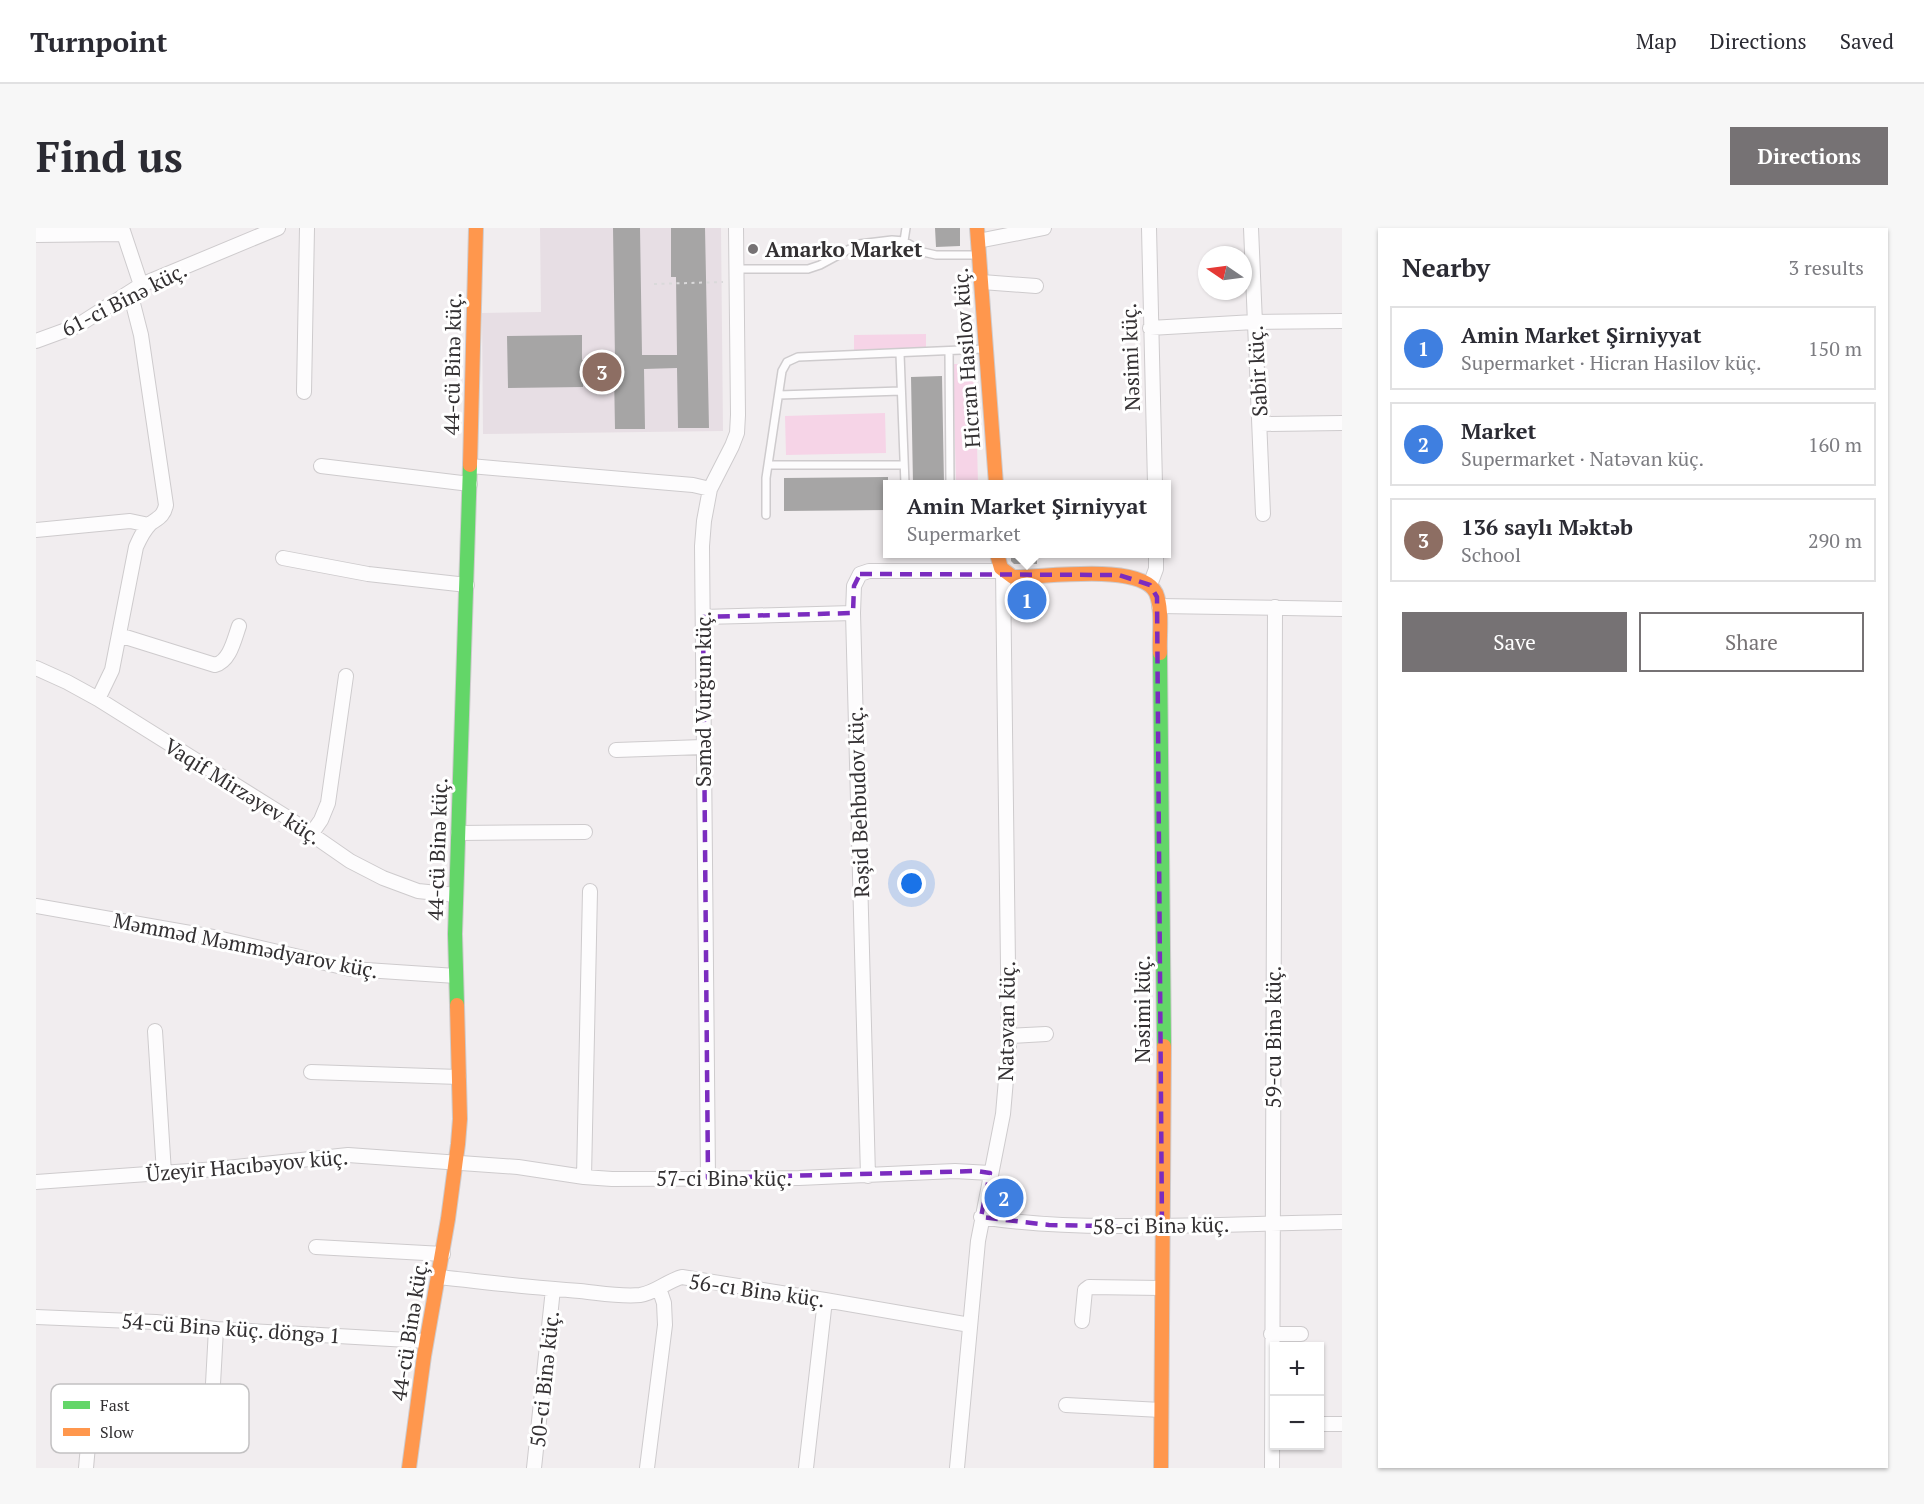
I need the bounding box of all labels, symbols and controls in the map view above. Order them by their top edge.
text: Turnpoint [30,23,168,60]
text: Map [1636,27,1677,55]
text: Directions [1710,27,1807,55]
text: Saved [1840,27,1894,55]
button: Directions [1730,127,1888,185]
text: Find us [36,128,183,184]
place label: Amarko Market [765,235,923,263]
marker: Amarko Market [746,242,760,256]
north arrow [1198,246,1252,300]
text: Nearby [1402,250,1490,284]
text: 3 results [1789,254,1864,281]
street label: 61-ci Binə küç. [57,255,191,343]
street label: Hicran Hasilov küç. [946,267,986,449]
street label: 44-cü Binə küç. [437,292,467,436]
street label: Nəsimi küç. [1114,302,1146,412]
text: Amin Market Şirniyyat [1461,320,1701,349]
street label: Sabir küç. [1241,325,1273,417]
text: 1 [1418,335,1429,362]
text: 150 m [1808,335,1862,362]
text: Supermarket · Hicran Hasilov küç. [1461,349,1762,376]
pin: 3 [582,350,622,394]
text: Market [1461,416,1536,445]
text: 2 [1418,431,1429,458]
text: 160 m [1808,431,1862,458]
text: Supermarket · Natəvan küç. [1461,445,1704,472]
popup [883,480,1171,558]
text: Amin Market Şirniyyat [907,491,1147,520]
text: 136 saylı Məktəb [1461,512,1633,541]
text: Supermarket [907,520,1021,547]
text: 3 [1418,527,1429,554]
text: 290 m [1808,527,1862,554]
text: School [1461,541,1521,568]
pin: 1 [1008,578,1046,622]
street label: Səməd Vurğun küç. [689,611,717,787]
button: Save [1402,612,1627,672]
button: Share [1639,612,1864,672]
street label: Rəşid Behbudov küç. [841,706,875,898]
street label: Vaqif Mirzəyev küç. [159,731,327,851]
street label: 44-cü Binə küç. [421,777,453,921]
your location [897,869,926,898]
street label: Məmməd Məmmədyarov küç. [111,906,381,984]
street label: Nəsimi küç. [1128,955,1156,1063]
street label: Natəvan küç. [991,961,1021,1081]
street label: 59-cu Binə küç. [1259,966,1287,1108]
street label: Üzeyir Hacıbəyov küç. [145,1142,349,1188]
street label: 57-ci Binə küç. [656,1164,792,1192]
pin: 2 [984,1176,1024,1220]
street label: 58-ci Binə küç. [1092,1210,1230,1240]
street label: 44-cü Binə küç. [384,1257,434,1403]
street label: 56-cı Binə küç. [687,1267,827,1313]
street label: 54-cü Binə küç. döngə 1 [120,1306,342,1350]
street label: 50-ci Binə küç. [523,1309,565,1449]
map controls [1270,1342,1324,1450]
button: + [1270,1342,1324,1396]
legend [51,1384,249,1453]
text: Fast [100,1394,130,1416]
button: − [1270,1396,1324,1450]
text: Slow [100,1421,134,1443]

